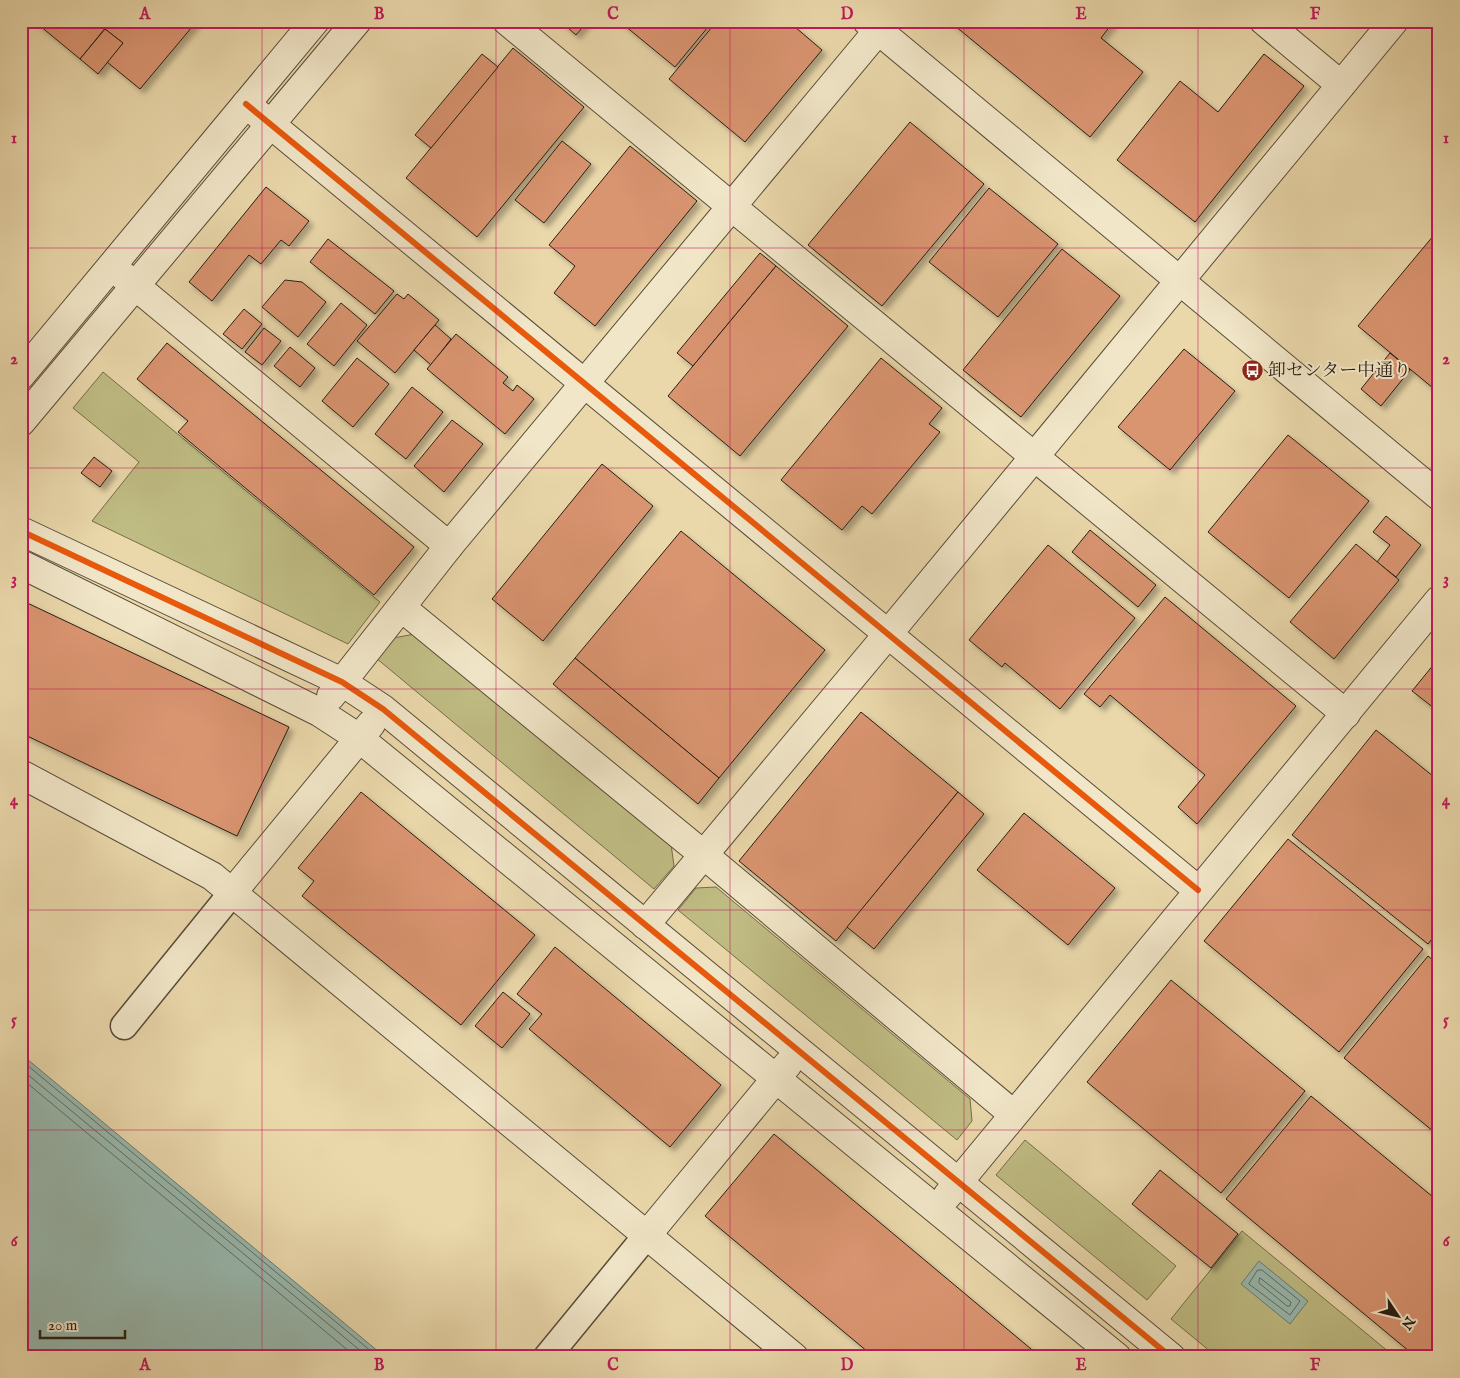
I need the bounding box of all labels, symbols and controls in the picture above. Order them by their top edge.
text: A [139,5,152,25]
text: B [374,5,385,25]
text: C [607,5,619,25]
text: D [841,5,854,25]
text: E [1075,5,1087,25]
text: F [1310,5,1321,25]
text: 1 [11,129,17,149]
text: 1 [1443,129,1449,149]
text: 2 [10,350,18,370]
text: 2 [1442,350,1450,370]
bus stop icon: 卸センター中通り [1240,358,1264,382]
place label: 卸センター中通り [1268,360,1411,383]
text: 3 [11,570,17,590]
text: 3 [1443,570,1449,590]
text: 4 [10,791,19,811]
text: 4 [1442,791,1451,811]
text: 5 [11,1011,17,1031]
text: 5 [1443,1011,1449,1031]
text: 6 [11,1232,19,1252]
text: 6 [1443,1232,1451,1252]
north arrow [1372,1290,1422,1340]
scale bar [40,1308,125,1340]
text: N [1397,1312,1419,1333]
text: 20 m [48,1316,78,1335]
text: A [139,1356,152,1376]
text: B [374,1356,385,1376]
text: C [607,1356,619,1376]
text: D [841,1356,854,1376]
text: E [1075,1356,1087,1376]
text: F [1310,1356,1321,1376]

